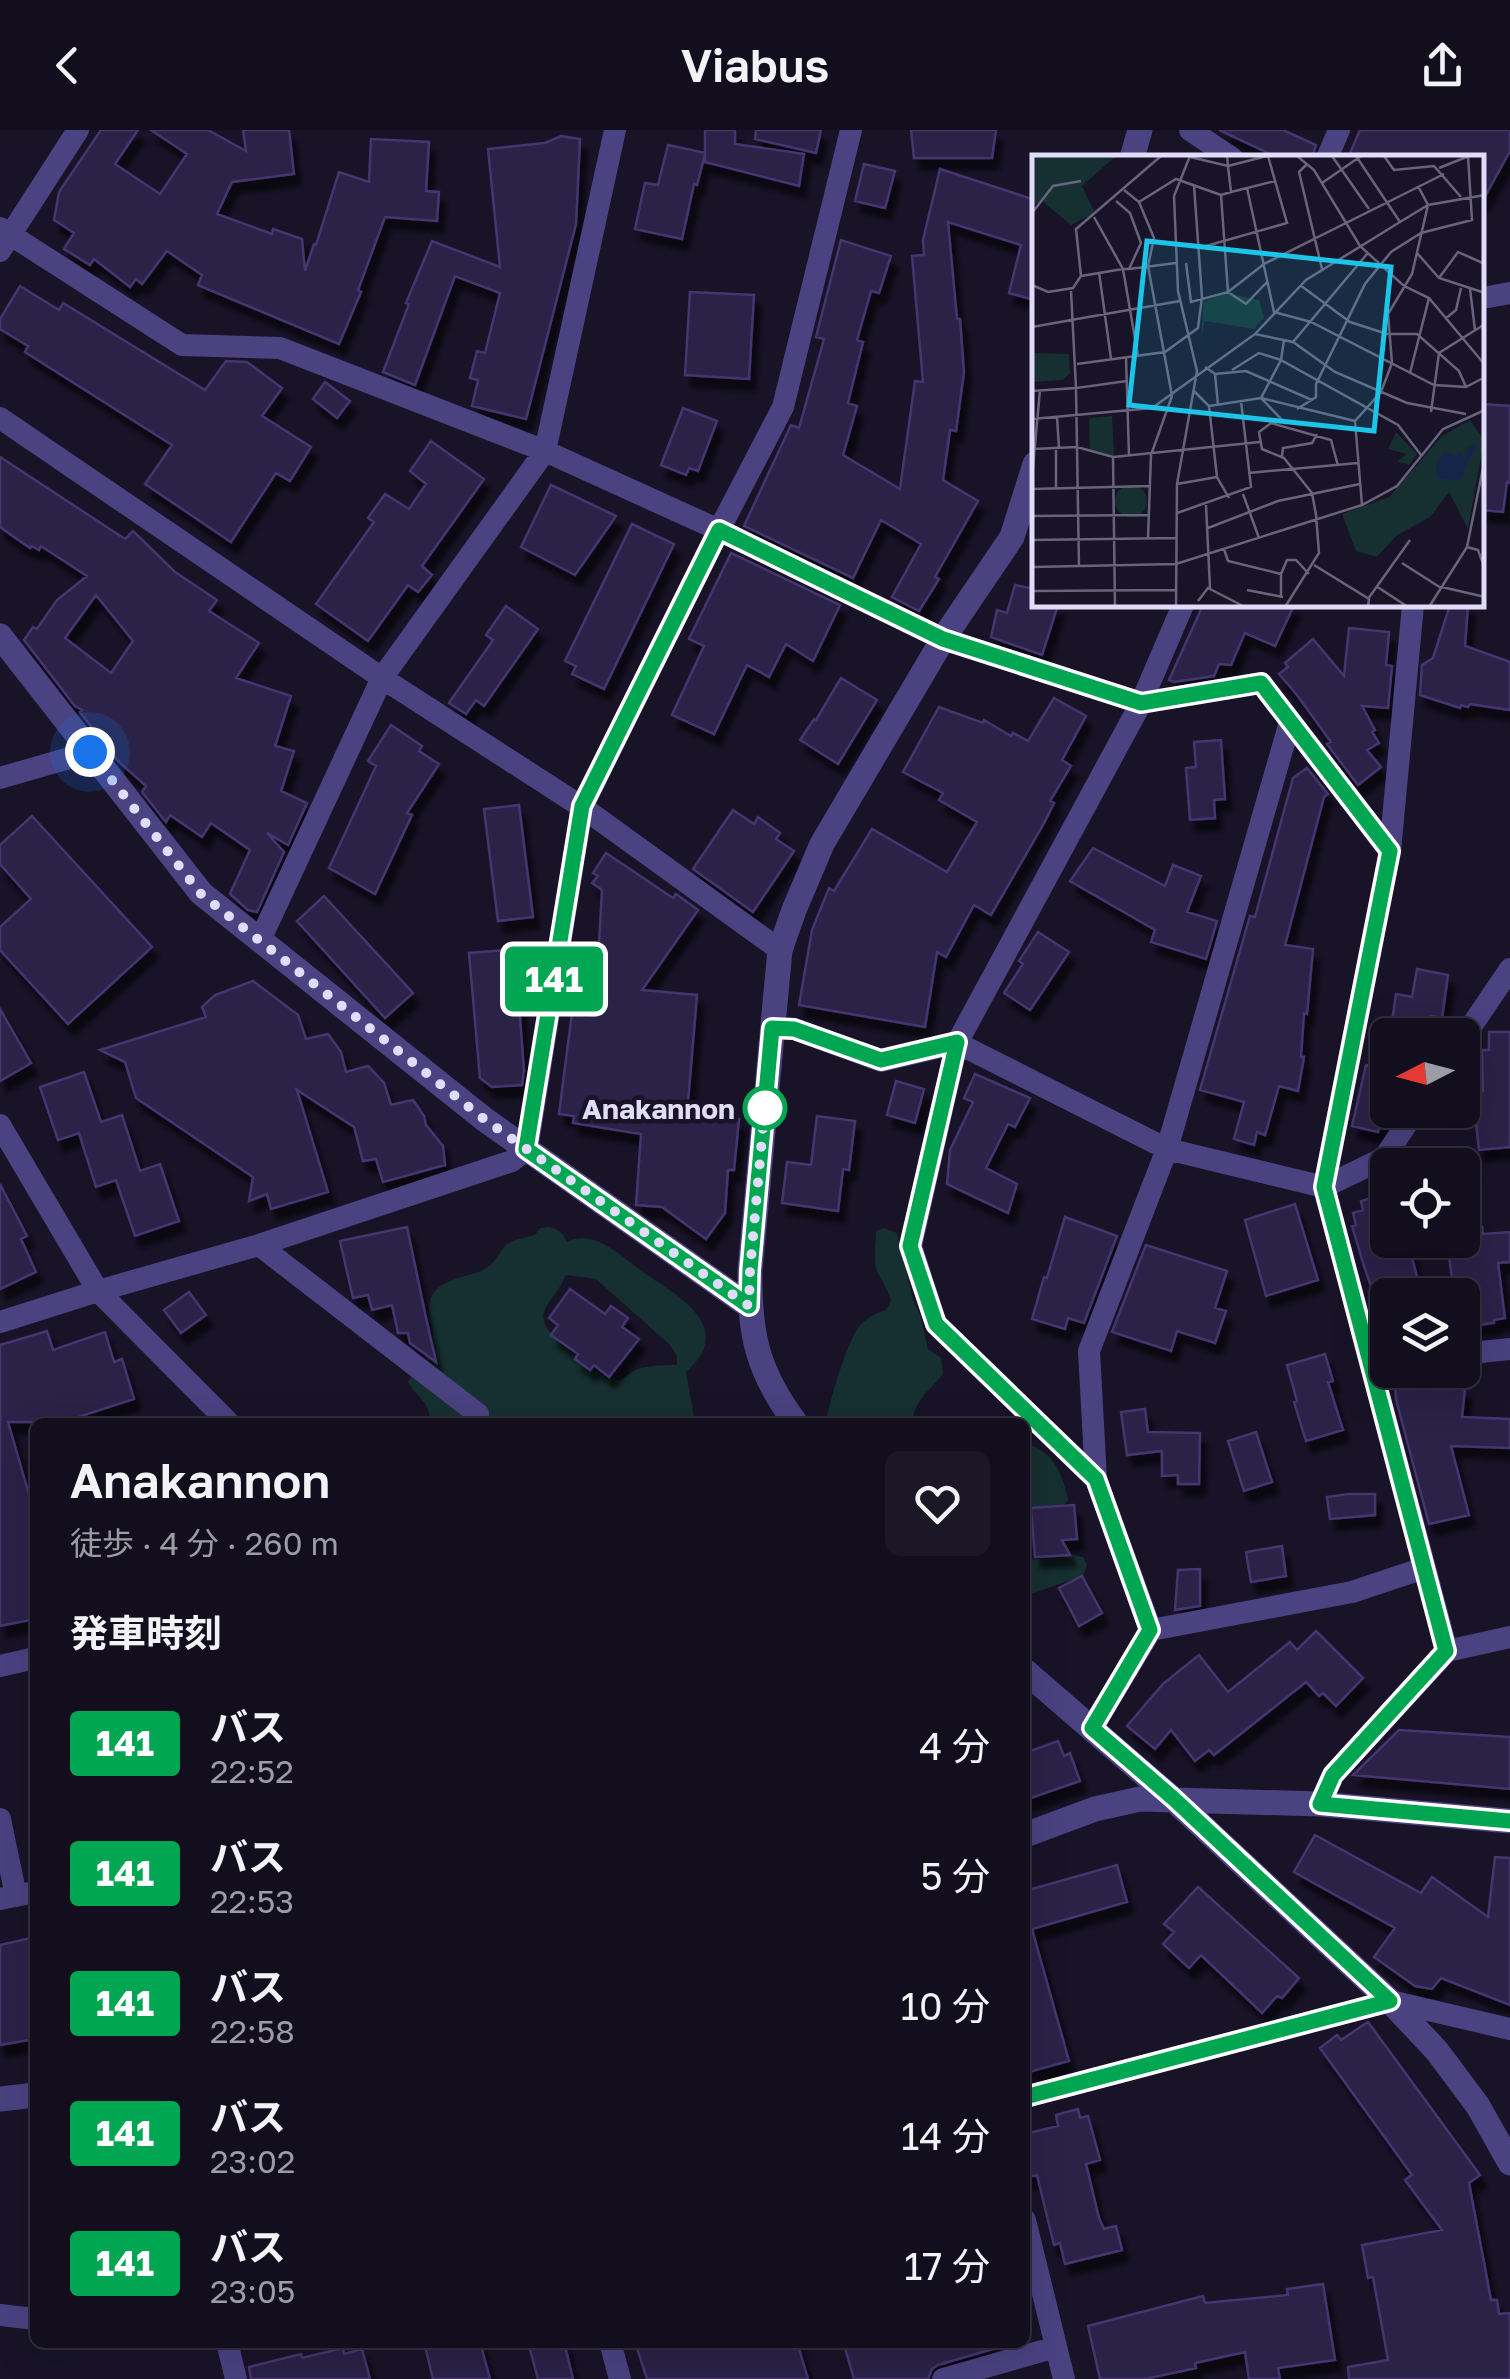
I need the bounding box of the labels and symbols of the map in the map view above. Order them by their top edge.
inset map [1032,155,1485,608]
your location [65,727,115,777]
line badge: 141 [496,946,612,1012]
north arrow [1370,1018,1480,1128]
marker: Anakannon [744,1087,786,1129]
place label: Anakannon [582,1092,735,1125]

